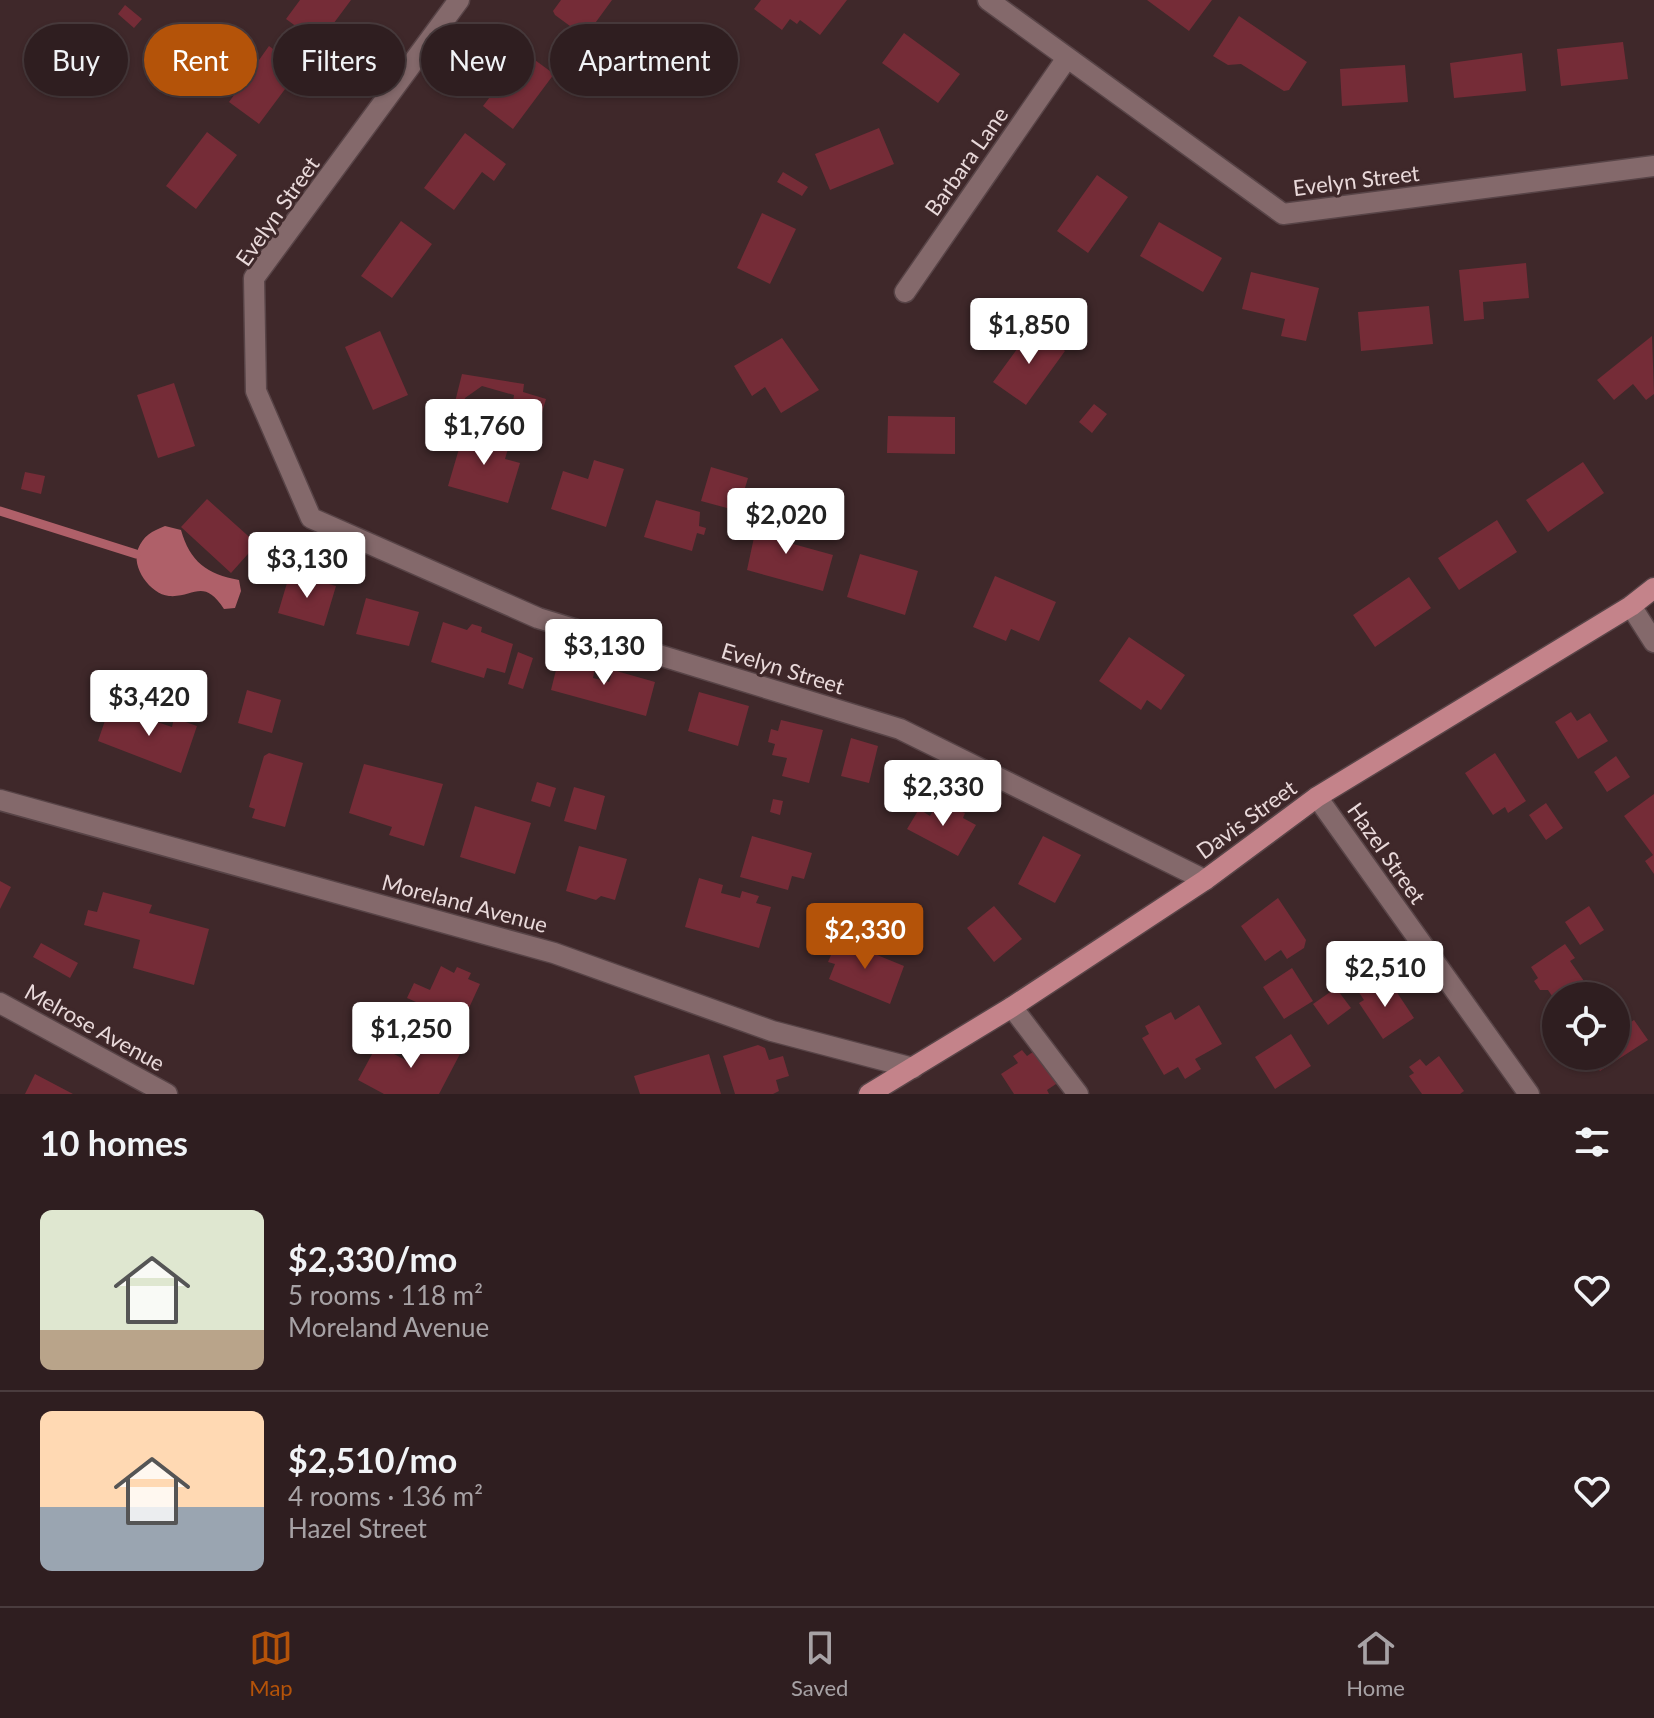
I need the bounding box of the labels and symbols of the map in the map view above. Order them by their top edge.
street label: Barbara Lane [919,101,1013,221]
street label: Evelyn Street [229,151,325,271]
street label: Evelyn Street [1291,159,1421,201]
pin: $1,850 [964,298,1094,366]
pin: $1,760 [419,399,549,467]
pin: $2,020 [721,488,851,556]
pin: $3,130 [242,532,372,600]
pin: $3,130 [539,619,669,687]
street label: Evelyn Street [718,636,848,700]
pin: $3,420 [84,670,214,738]
pin: $2,330 [878,760,1008,828]
street label: Davis Street [1191,774,1301,864]
street label: Hazel Street [1342,797,1432,909]
street label: Moreland Avenue [379,868,551,938]
pin: $2,330 [800,903,930,971]
pin: $2,510 [1320,941,1450,1009]
street label: Melrose Avenue [20,977,170,1077]
pin: $1,250 [346,1002,476,1070]

